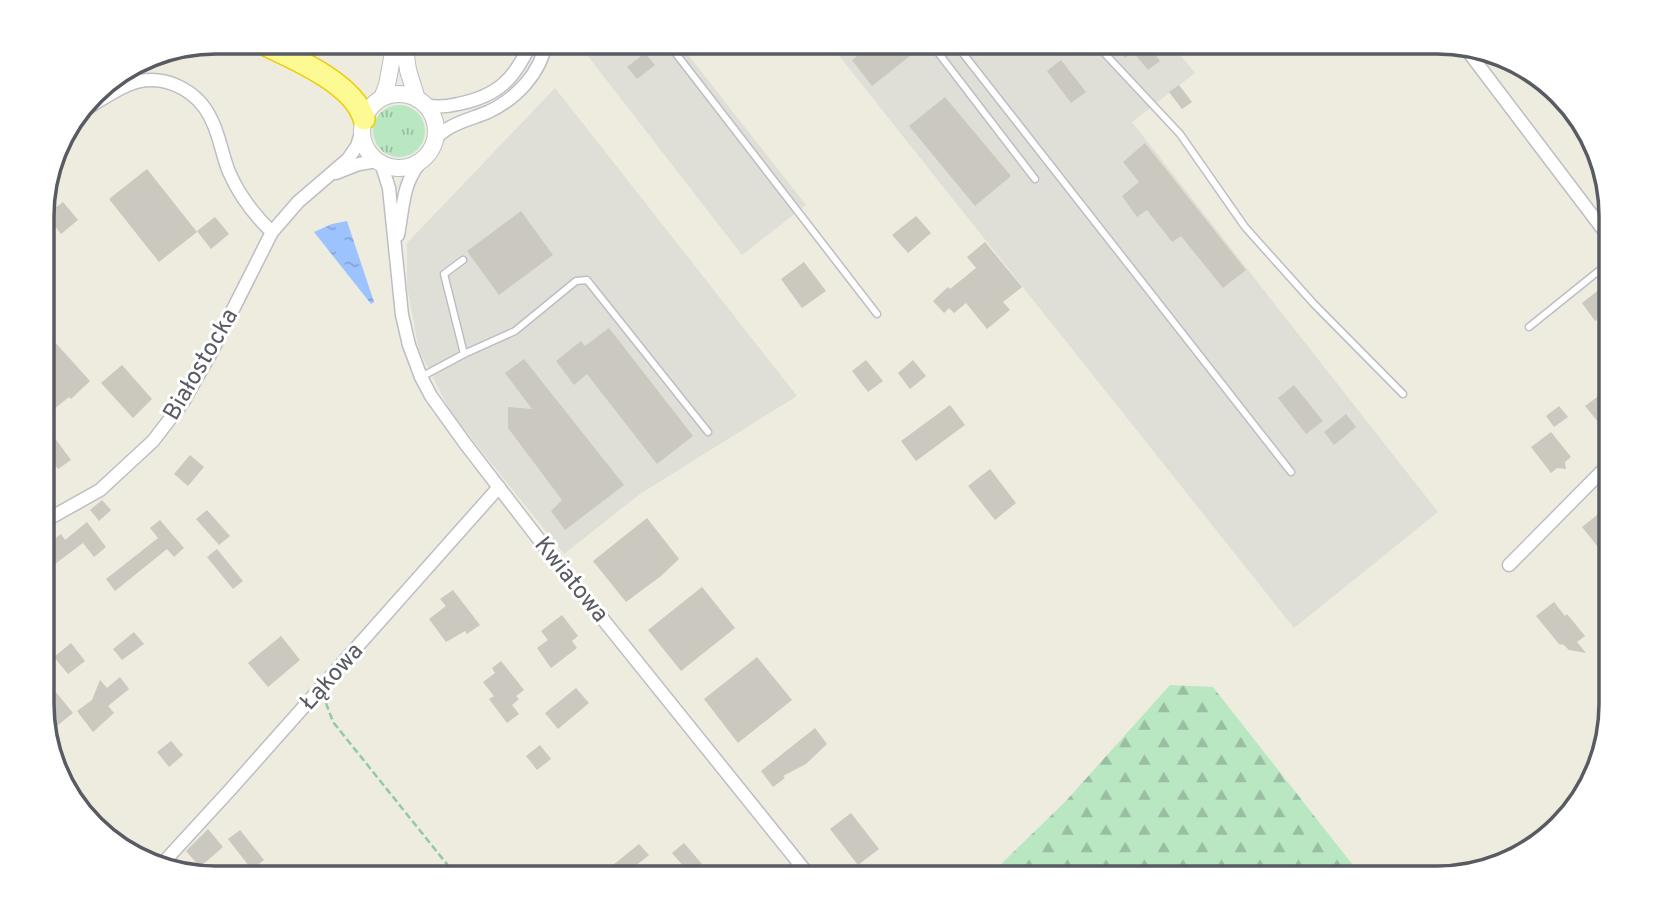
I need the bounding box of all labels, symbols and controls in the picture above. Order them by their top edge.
street label: Białostocka [158,304,246,426]
street label: Kwiatowa [527,531,614,629]
street label: Łąkowa [294,637,371,717]

